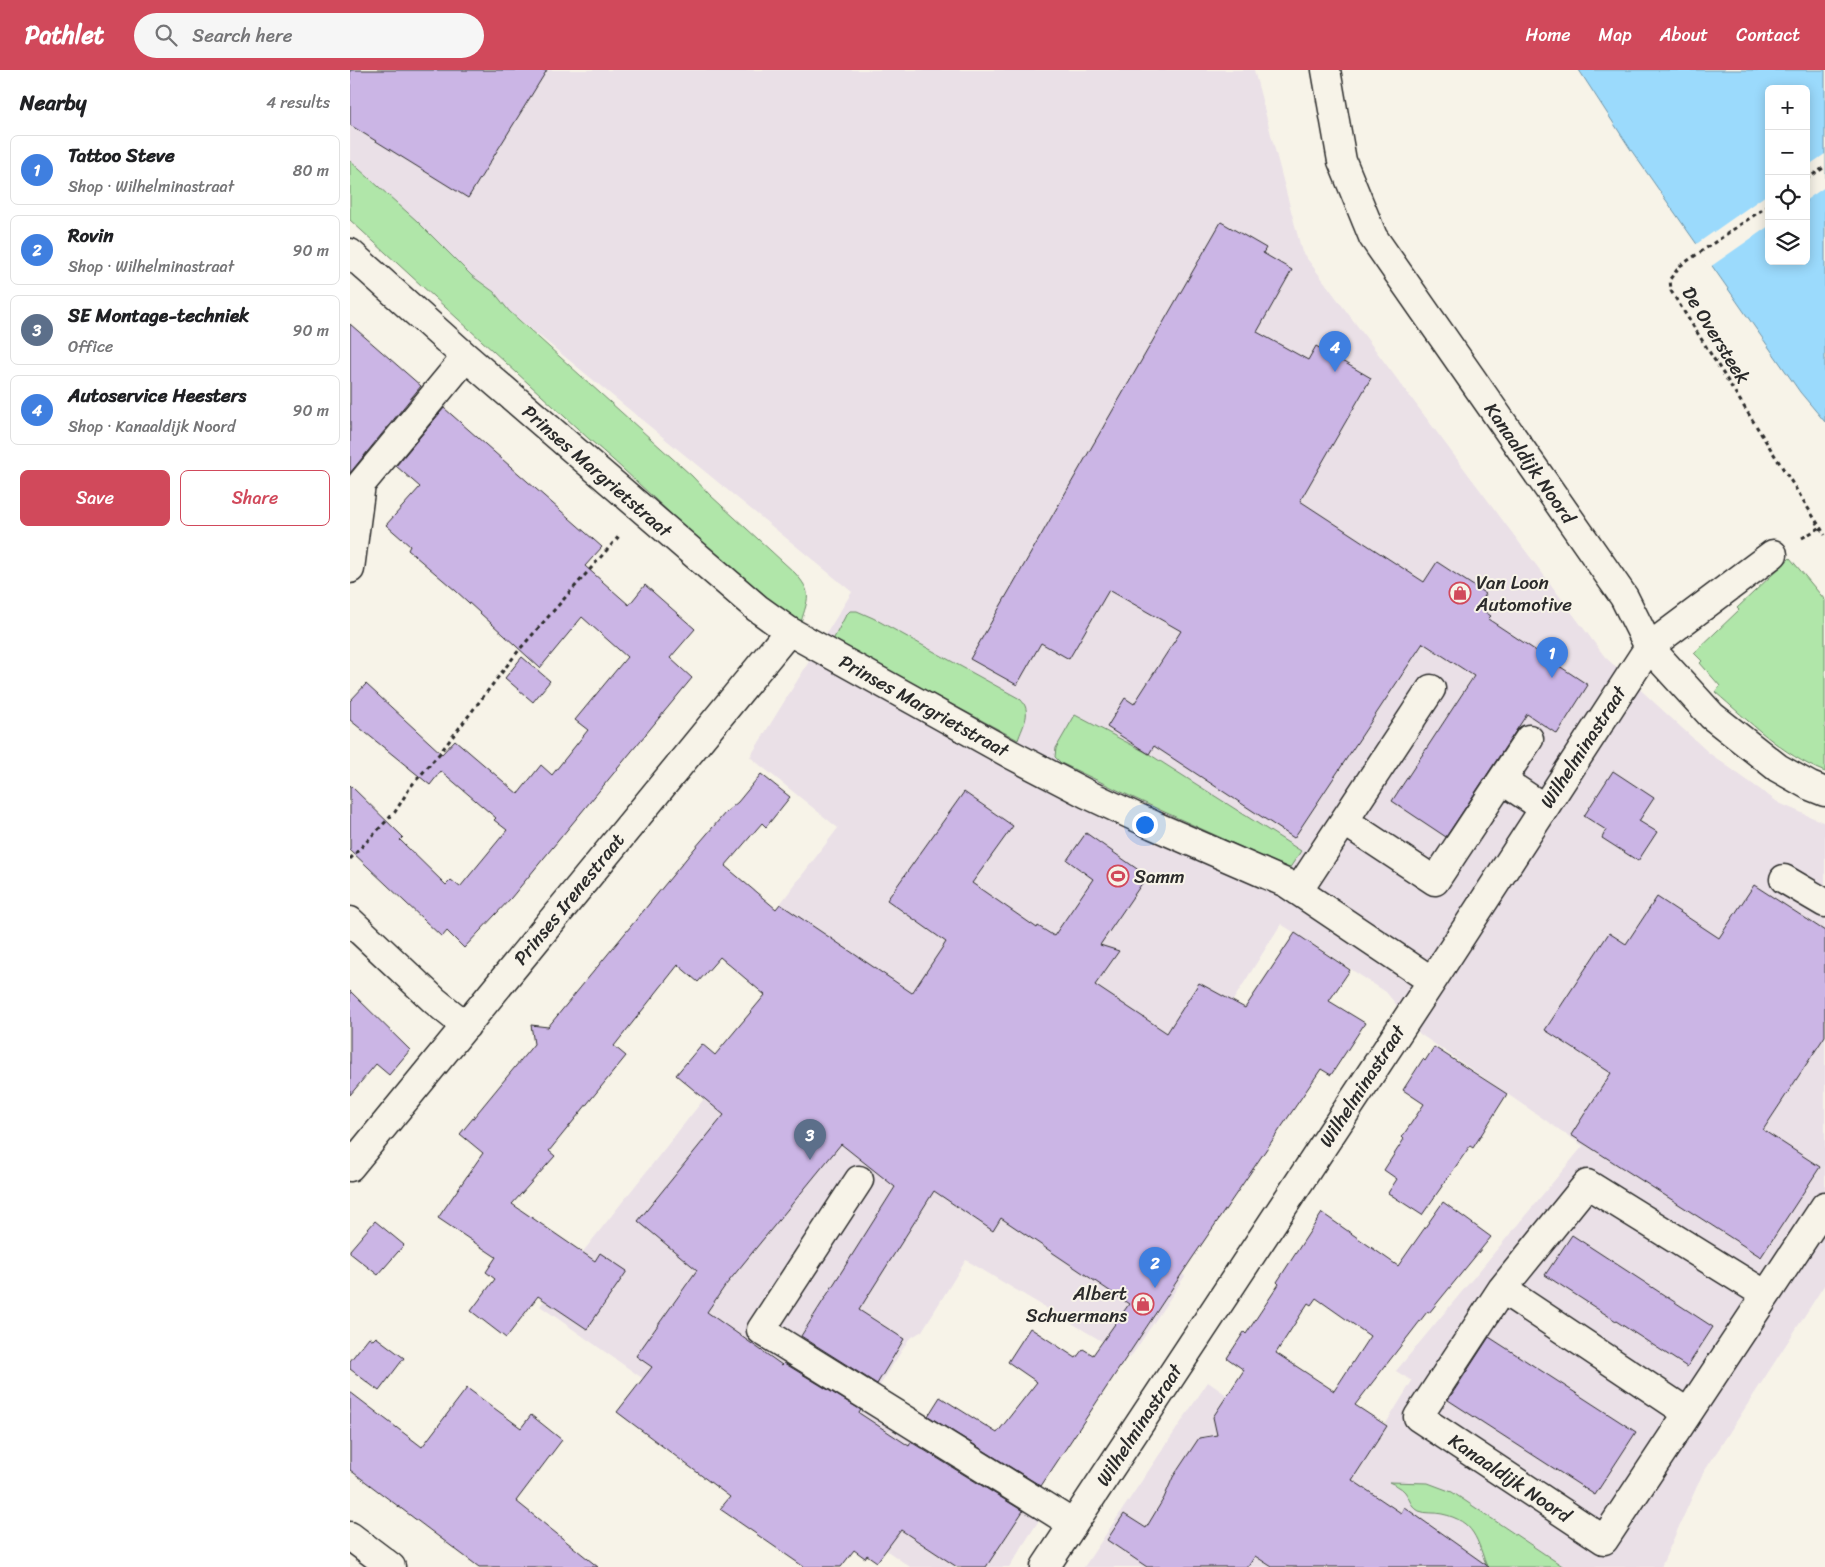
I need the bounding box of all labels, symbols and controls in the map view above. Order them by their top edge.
search box [134,13,484,58]
text: Pathlet [25,14,104,56]
text: Search here [192,19,292,52]
text: Home [1526,19,1571,51]
text: Map [1599,19,1632,51]
text: About [1660,19,1708,51]
text: Contact [1736,19,1800,51]
icon: search [152,21,180,49]
text: Nearby [20,84,86,122]
map controls [1765,85,1810,265]
button: + [1765,85,1810,130]
text: 4 results [266,88,330,117]
button: − [1765,130,1810,175]
text: Tattoo Steve [68,139,175,172]
text: 1 [34,156,40,185]
text: 80 m [293,156,329,185]
text: Shop · Wilhelminastraat [68,172,234,201]
button: locate [1765,175,1810,220]
text: Rovin [68,219,114,252]
button: layers [1765,220,1810,265]
text: 2 [32,236,42,265]
text: 90 m [293,236,329,265]
text: Shop · Wilhelminastraat [68,252,234,281]
street label: De Oversteek [1673,280,1759,390]
text: SE Montage-techniek [68,299,249,332]
text: 3 [33,316,41,345]
text: 90 m [293,316,329,345]
pin: 4 [1319,331,1351,372]
text: Office [68,332,113,361]
text: Autoservice Heesters [68,379,246,412]
street label: Kanaaldijk Noord [1476,395,1585,532]
text: 4 [32,396,42,425]
text: 90 m [293,396,329,425]
street label: Prinses Margrietstraat [514,396,681,547]
text: Shop · Kanaaldijk Noord [68,412,235,441]
button: Save [20,470,170,526]
button: Share [180,470,330,526]
place label: Van Loon Automotive [1475,566,1572,621]
shop icon: Van Loon Automotive [1448,581,1472,605]
pin: 1 [1536,637,1568,678]
street label: Prinses Margrietstraat [833,645,1016,767]
street label: Wilhelminastraat [1531,678,1636,815]
your location [1132,812,1158,838]
street label: Prinses Irenestraat [505,825,633,973]
place label: Samm [1134,860,1185,893]
sports icon: Samm [1106,864,1130,888]
street label: Wilhelminastraat [1310,1017,1415,1154]
pin: 3 [794,1119,826,1160]
pin: 2 [1139,1247,1171,1288]
place label: Albert Schuermans [1026,1277,1127,1332]
shop icon: Albert Schuermans [1131,1292,1155,1316]
street label: Wilhelminastraat [1087,1356,1192,1493]
street label: Kanaaldijk Noord [1442,1425,1580,1533]

